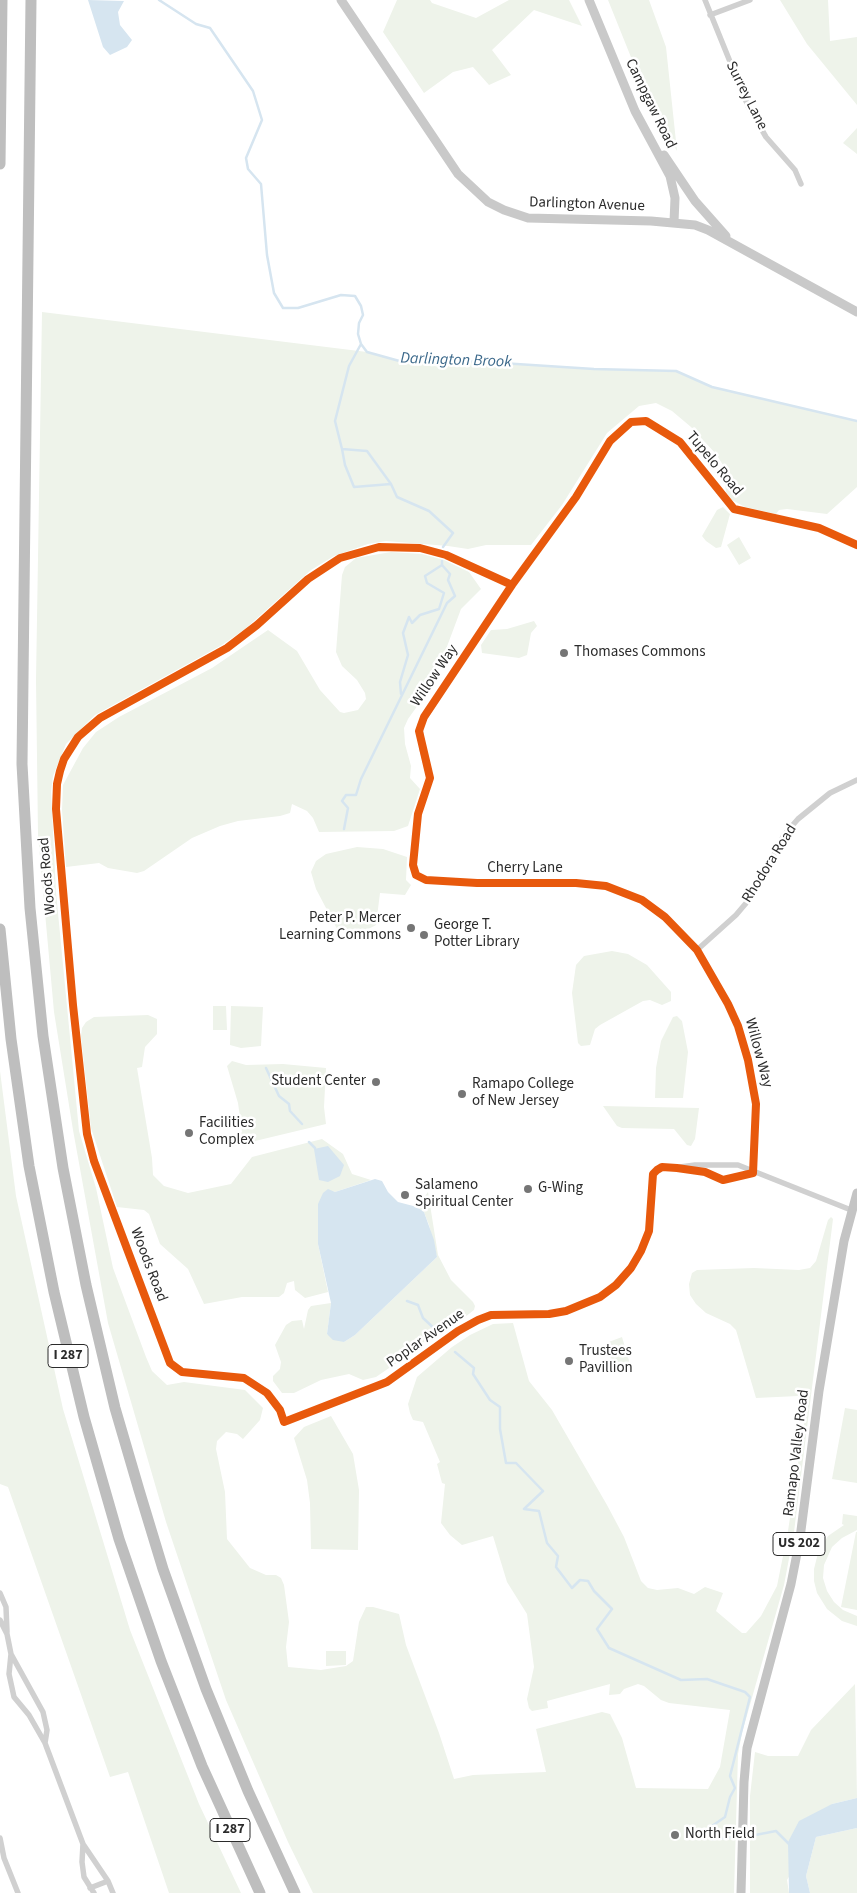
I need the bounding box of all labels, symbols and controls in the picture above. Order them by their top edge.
street label: Campgaw Road [620,56,680,152]
street label: Surrey Lane [721,59,771,133]
street label: Darlington Avenue [529,194,645,216]
water label: Darlington Brook [400,349,512,373]
street label: Tupelo Road [682,428,746,500]
street label: Willow Way [408,641,462,711]
place label: Thomases Commons [574,644,706,662]
marker: Thomases Commons [558,647,570,659]
street label: Rhodora Road [739,822,801,906]
street label: Woods Road [36,836,60,916]
street label: Cherry Lane [487,860,563,878]
place label: Peter P. Mercer Learning Commons [279,910,401,945]
place label: George T. Potter Library [434,917,520,952]
marker: Peter P. Mercer Learning Commons [405,922,417,934]
marker: George T. Potter Library [418,929,430,941]
street label: Willow Way [740,1016,776,1090]
place label: Student Center [271,1073,366,1091]
marker: Student Center [370,1076,382,1088]
place label: Ramapo College of New Jersey [472,1076,574,1111]
marker: Ramapo College of New Jersey [456,1088,468,1100]
place label: Facilities Complex [199,1115,254,1150]
marker: Facilities Complex [183,1127,195,1139]
place label: Salameno Spiritual Center [415,1177,513,1212]
place label: G-Wing [538,1180,583,1198]
marker: G-Wing [522,1183,534,1195]
marker: Salameno Spiritual Center [399,1189,411,1201]
street label: Woods Road [126,1225,170,1305]
street label: Poplar Avenue [384,1306,468,1372]
place label: Trustees Pavillion [579,1343,633,1378]
road number: I 287 [48,1344,88,1368]
marker: Trustees Pavillion [563,1355,575,1367]
street label: Ramapo Valley Road [780,1388,814,1518]
road number: US 202 [773,1532,825,1556]
road number: I 287 [210,1818,250,1842]
place label: North Field [685,1826,755,1844]
marker: North Field [669,1829,681,1841]

